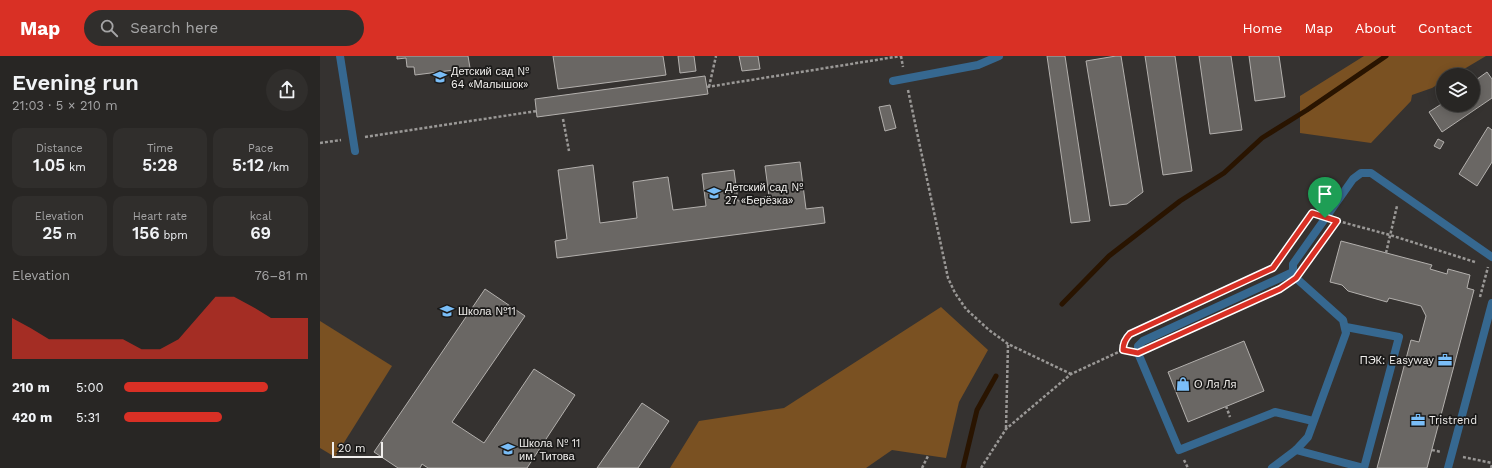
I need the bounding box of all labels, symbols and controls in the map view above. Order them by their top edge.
search box [84,10,364,46]
text: Map [20,17,60,40]
icon: search [98,17,120,39]
text: Search here [130,19,218,37]
text: Home [1242,20,1282,36]
text: Map [1304,20,1333,36]
text: About [1355,20,1396,36]
text: Contact [1418,20,1472,36]
place label: Детский сад № 64 «Малышок» [451,65,529,91]
map controls [1436,68,1480,112]
button: layers [1436,68,1480,112]
button: share [266,69,308,111]
school or university icon: Детский сад № 64 «Малышок» [432,69,448,85]
text: Evening run [12,70,139,95]
text: 21:03 · 5 × 210 m [12,98,118,113]
text: Distance [36,142,83,155]
text: Time [147,142,173,155]
text: Pace [248,142,273,155]
text: 1.05 [33,155,65,175]
text: 5:28 [142,155,178,175]
text: 5:12 [232,155,264,175]
text: km [65,161,86,174]
text: /km [264,161,289,174]
pin [1308,177,1342,218]
place label: Детский сад № 27 «Берёзка» [725,181,803,207]
icon: arrive [1314,183,1336,205]
school or university icon: Детский сад № 27 «Берёзка» [706,185,722,201]
text: Elevation [35,210,84,223]
text: Heart rate [133,210,187,223]
text: kcal [250,210,272,223]
text: 25 [42,223,62,243]
text: 156 [132,223,160,243]
text: 69 [250,223,271,243]
text: m [62,229,76,242]
text: bpm [160,229,188,242]
text: Elevation [12,268,70,283]
text: 76–81 m [255,268,308,283]
school or university icon: Школа №11 [439,303,455,319]
place label: Школа №11 [458,305,516,318]
office icon: ПЭК: Easyway [1437,352,1453,368]
place label: ПЭК: Easyway [1360,354,1434,367]
shop icon: О Ля Ля [1175,376,1191,392]
place label: О Ля Ля [1194,378,1236,391]
text: 210 m [12,380,50,395]
text: 5:00 [76,380,104,395]
text: 420 m [12,410,52,425]
text: 5:31 [76,410,100,425]
office icon: Tristrend [1410,412,1426,428]
place label: Tristrend [1429,414,1477,427]
place label: Школа № 11 им. Титова [519,437,580,463]
scale bar [332,440,383,459]
school or university icon: Школа № 11 им. Титова [500,441,516,457]
text: 20 m [338,442,366,455]

